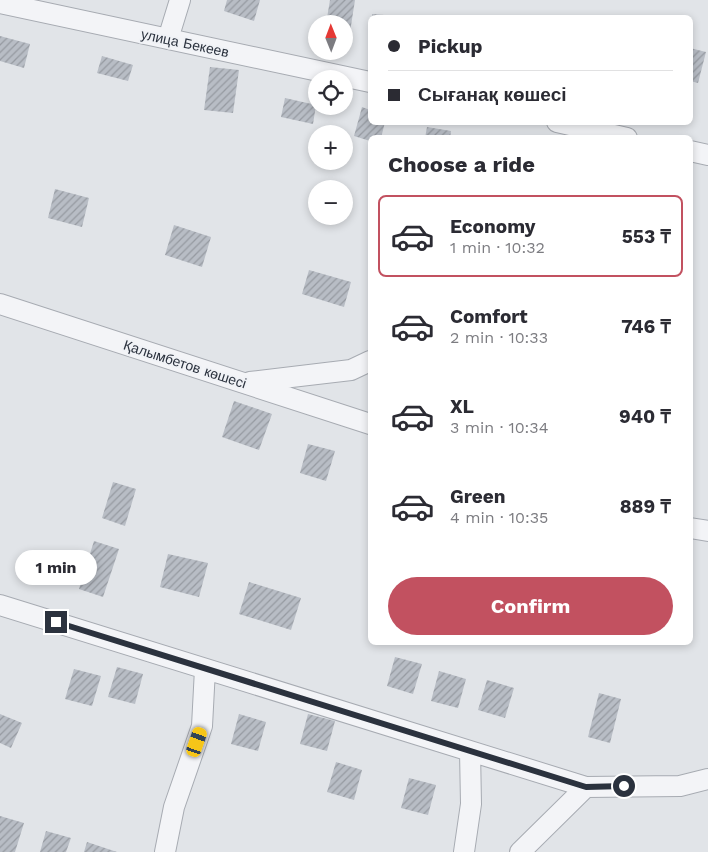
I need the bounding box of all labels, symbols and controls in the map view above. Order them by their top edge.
north arrow [308,15,352,60]
map controls [308,15,353,225]
street label: улица Бекеев [140,26,230,60]
text: Pickup [418,35,482,58]
button: locate [308,70,353,115]
text: Сығанақ көшесі [418,83,567,106]
button: + [308,125,353,170]
text: Choose a ride [388,152,535,177]
button: − [308,180,353,225]
icon: car [390,214,435,259]
text: Economy [450,215,535,238]
text: 553 ₸ [622,225,671,248]
text: 1 min · 10:32 [450,238,545,257]
icon: car [390,304,435,349]
text: Comfort [450,305,528,328]
text: 746 ₸ [621,315,671,338]
text: 2 min · 10:33 [450,328,548,347]
street label: Қалымбетов көшесі [122,337,248,391]
icon: car [390,394,435,439]
text: XL [450,395,474,418]
text: 940 ₸ [619,405,671,428]
text: 3 min · 10:34 [450,418,548,437]
icon: car [390,484,435,529]
text: Green [450,485,506,508]
text: 889 ₸ [620,495,671,518]
text: 4 min · 10:35 [450,508,548,527]
callout: 1 min [15,550,97,584]
text: 1 min [35,558,77,577]
button: Confirm [388,577,673,635]
route end [45,611,67,633]
car [185,725,208,759]
route start [613,775,635,797]

